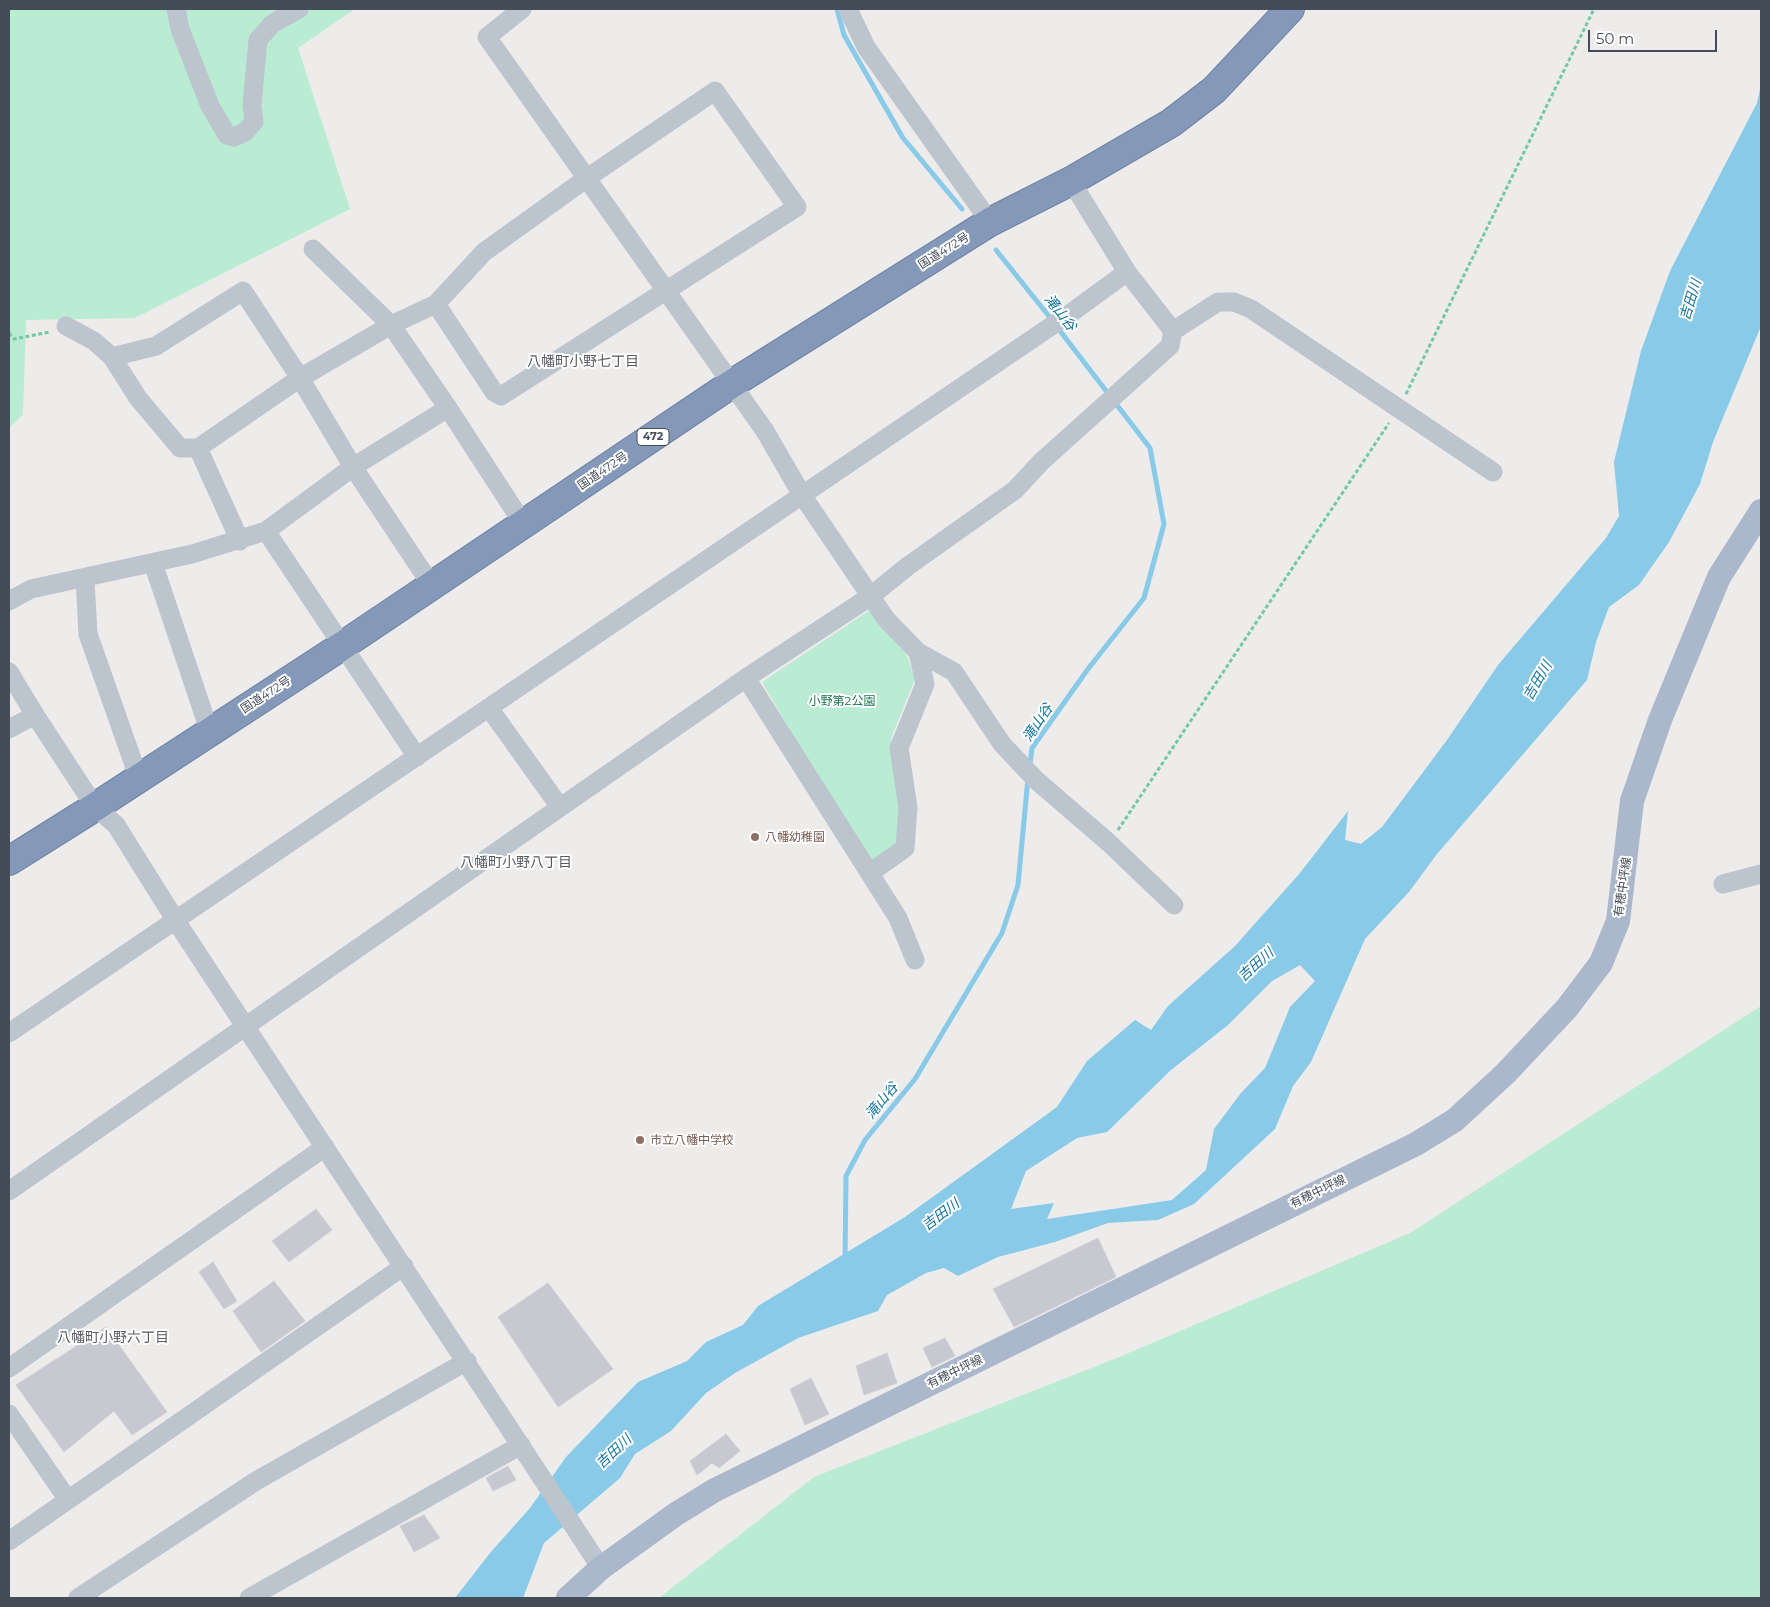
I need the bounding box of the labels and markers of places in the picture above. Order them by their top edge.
place label: 八幡幼稚園 [765,830,825,844]
marker: 八幡幼稚園 [749,831,761,843]
place label: 市立八幡中学校 [650,1133,734,1147]
marker: 市立八幡中学校 [634,1134,646,1146]

